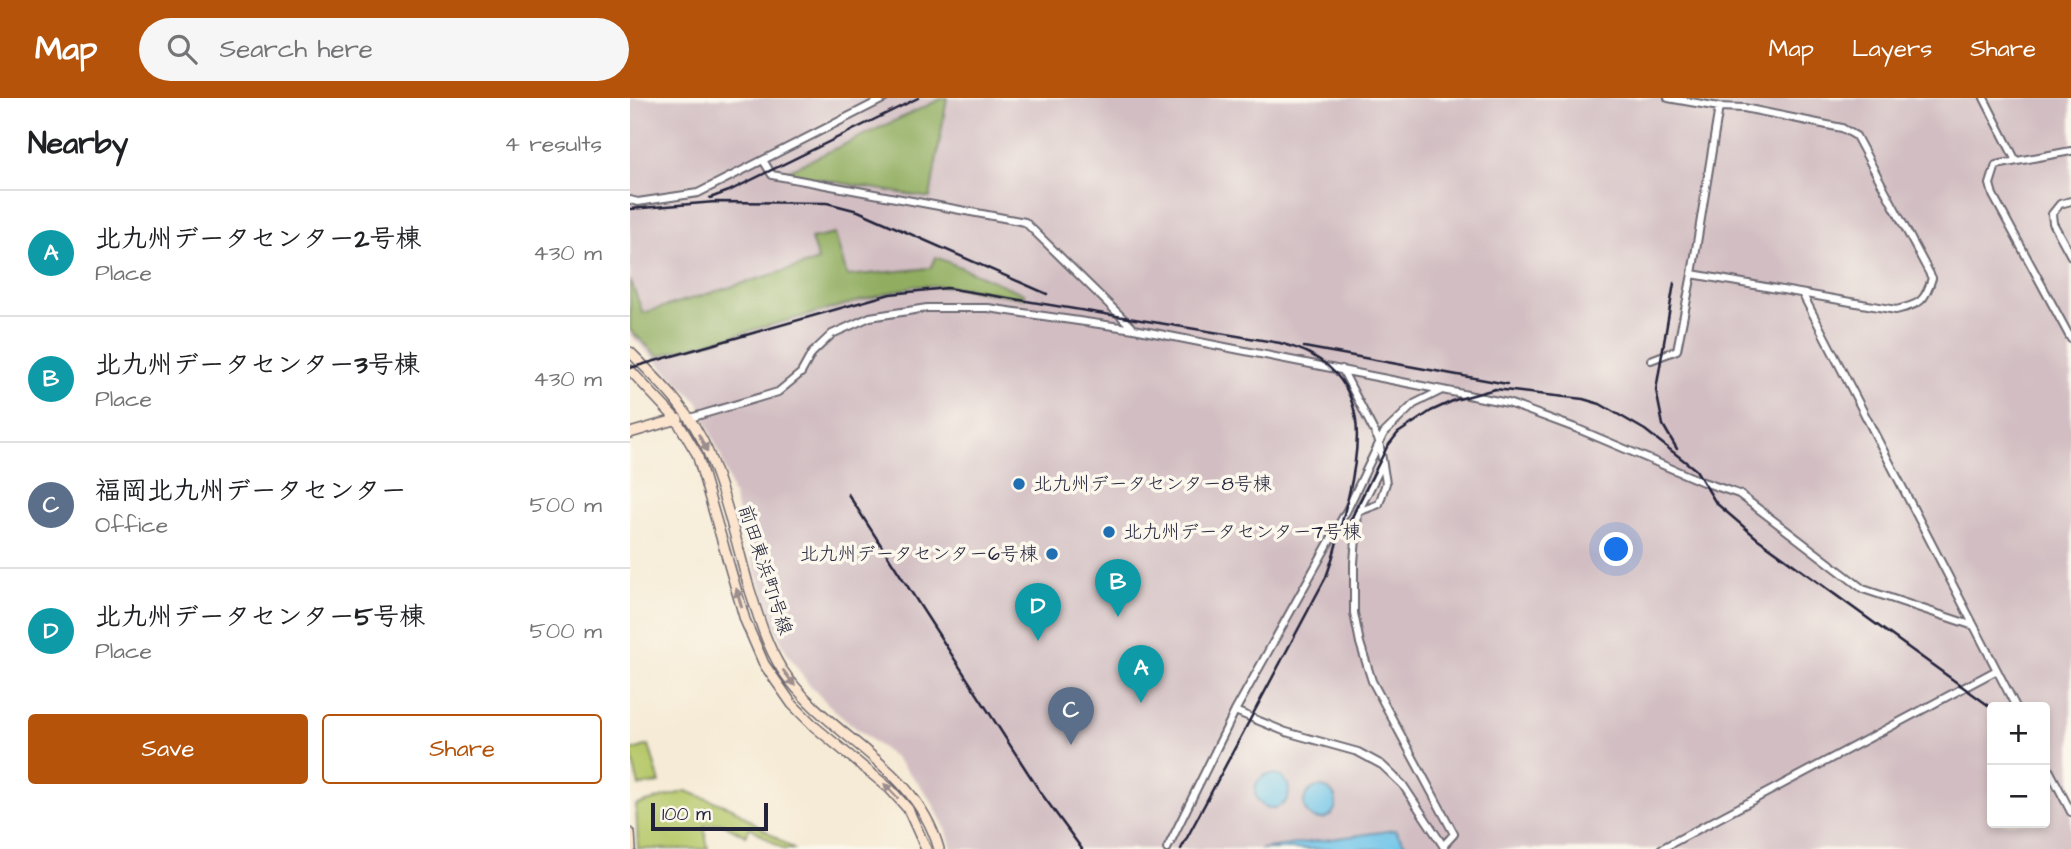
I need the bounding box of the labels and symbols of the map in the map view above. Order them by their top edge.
one-way arrow [697,433,708,453]
place label: 北九州データセンター8号棟 [1033,471,1272,498]
marker: 北九州データセンター8号棟 [1011,476,1027,492]
street label: 前田東浜町1号線 [731,501,799,639]
place label: 北九州データセンター7号棟 [1123,519,1361,546]
marker: 北九州データセンター7号棟 [1101,524,1117,540]
your location [1599,532,1633,566]
place label: 北九州データセンター6号棟 [800,541,1038,568]
marker: 北九州データセンター6号棟 [1044,546,1060,562]
pin: B [1095,559,1141,617]
pin: D [1015,583,1061,641]
one-way arrow [733,587,743,608]
pin: A [1118,645,1164,703]
one-way arrow [782,669,796,687]
pin: C [1048,687,1094,745]
one-way arrow [883,783,900,800]
scale bar [651,800,768,832]

